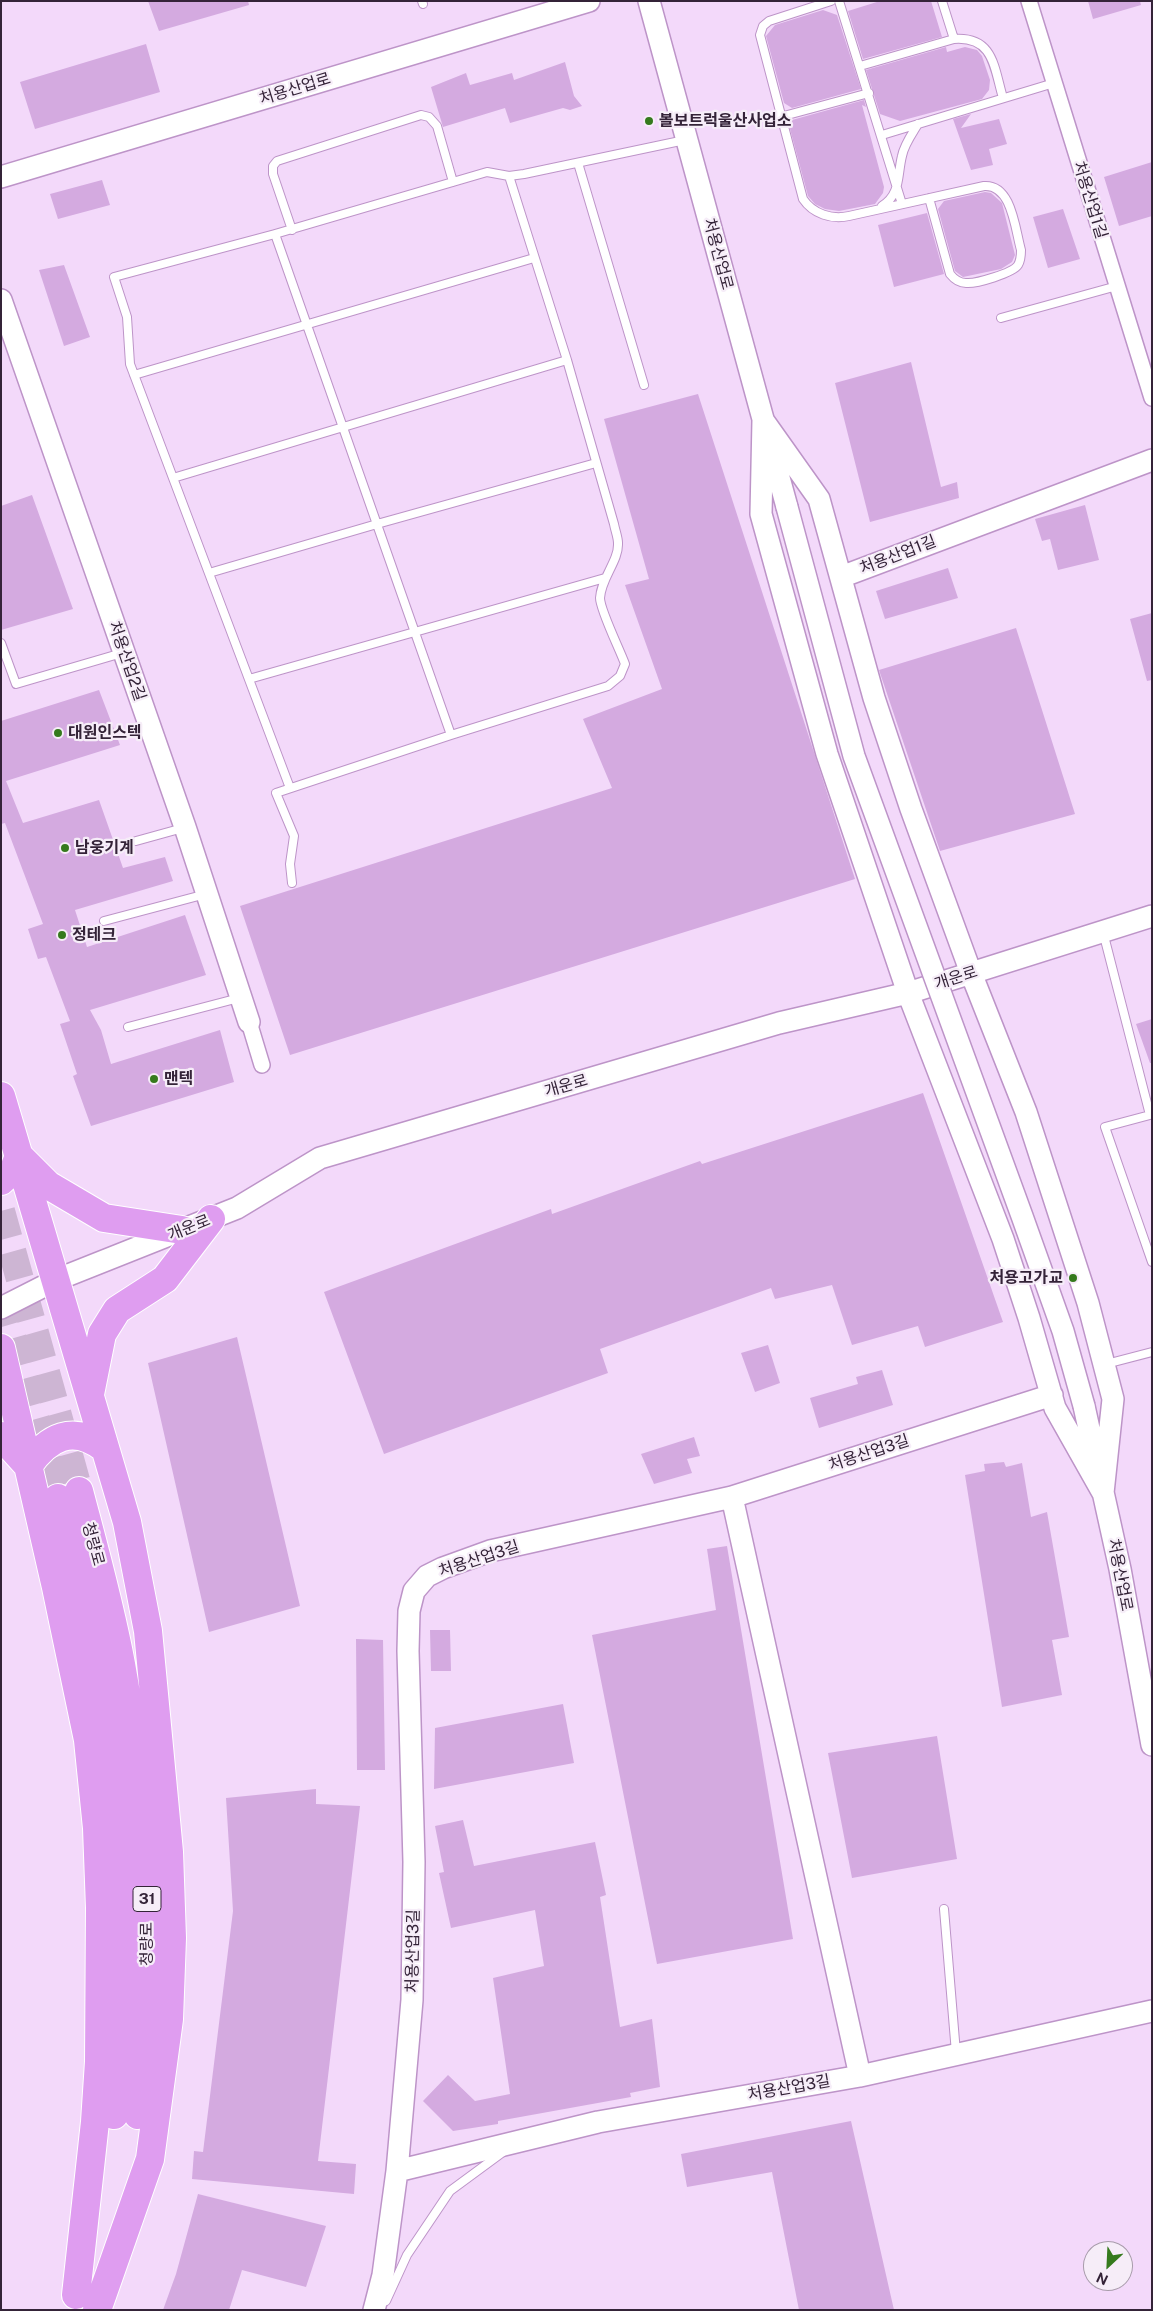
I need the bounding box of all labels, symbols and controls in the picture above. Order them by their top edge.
street label: 처용산업로 [257,69,333,109]
place label: 볼보트럭울산사업소 [659,111,791,131]
marker: 볼보트럭울산사업소 [643,115,655,127]
street label: 처용산업1길 [1069,159,1111,241]
street label: 처용산업로 [699,216,737,292]
street label: 처용산업1길 [857,532,939,578]
street label: 처용산업2길 [104,619,150,703]
place label: 대원인스텍 [68,723,142,743]
marker: 대원인스텍 [52,727,64,739]
place label: 남웅기계 [75,838,134,858]
marker: 남웅기계 [59,842,71,854]
place label: 정테크 [72,925,116,945]
marker: 정테크 [56,929,68,941]
street label: 개운로 [932,962,980,994]
place label: 맨텍 [164,1069,193,1089]
street label: 개운로 [542,1071,590,1101]
marker: 맨텍 [148,1073,160,1085]
street label: 개운로 [165,1211,213,1245]
place label: 처용고가교 [989,1268,1063,1288]
marker: 처용고가교 [1067,1272,1079,1284]
street label: 처용산업3길 [826,1431,912,1475]
street label: 청량로 [78,1520,108,1568]
street label: 처용산업3길 [436,1537,522,1581]
street label: 처용산업로 [1104,1537,1136,1613]
road number: 31 [133,1886,161,1912]
street label: 처용산업3길 [403,1909,423,1993]
street label: 청량로 [137,1922,157,1966]
street label: 처용산업3길 [746,2071,832,2105]
north arrow [1083,2241,1133,2291]
text: N [1094,2269,1110,2288]

